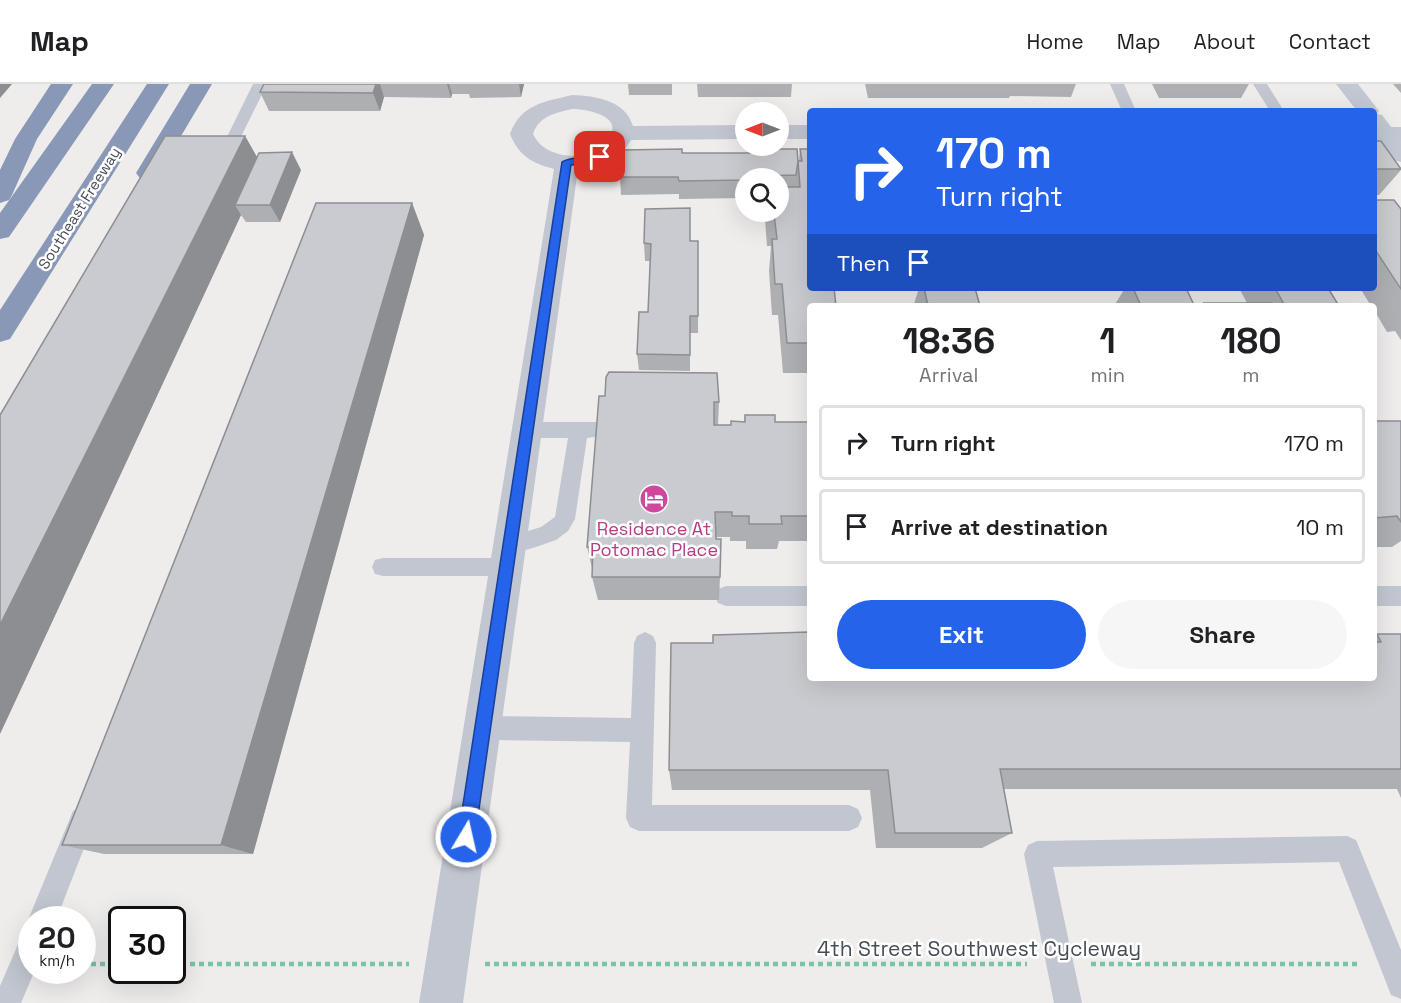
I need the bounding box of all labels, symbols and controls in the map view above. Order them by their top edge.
text: Map [30,23,89,59]
text: Home [1026,28,1084,55]
text: Map [1117,28,1161,55]
text: About [1194,28,1256,55]
text: Contact [1289,28,1371,55]
north arrow [735,102,789,156]
map controls [735,102,789,222]
text: 170 m [936,127,1052,180]
pin [574,131,625,182]
icon: right [837,132,915,210]
icon: arrive [583,140,616,173]
street label: Southeast Freeway [34,143,124,273]
button: search [735,168,789,222]
text: Turn right [936,179,1063,214]
icon: arrive [902,246,935,279]
text: Then [837,249,890,277]
text: 18:36 [902,318,995,364]
text: 1 [1100,318,1116,364]
text: 180 [1220,318,1282,364]
text: Arrival [919,362,979,388]
text: min [1091,362,1125,388]
text: m [1242,362,1260,388]
icon: right [840,426,873,459]
text: Turn right [891,429,996,457]
text: 170 m [1284,429,1344,457]
hotel icon: Residence At Potomac Place [638,483,670,515]
icon: arrive [840,510,873,543]
text: Arrive at destination [891,513,1108,541]
text: 10 m [1296,513,1344,541]
place label: Residence At Potomac Place [590,517,718,561]
button: Exit [837,600,1086,669]
button: Share [1098,600,1347,669]
position arrow [434,805,498,869]
speed limit sign: 30 [108,906,186,984]
text: 20 [38,918,76,957]
street label: 4th Street Southwest Cycleway [817,935,1141,962]
text: km/h [39,951,75,970]

